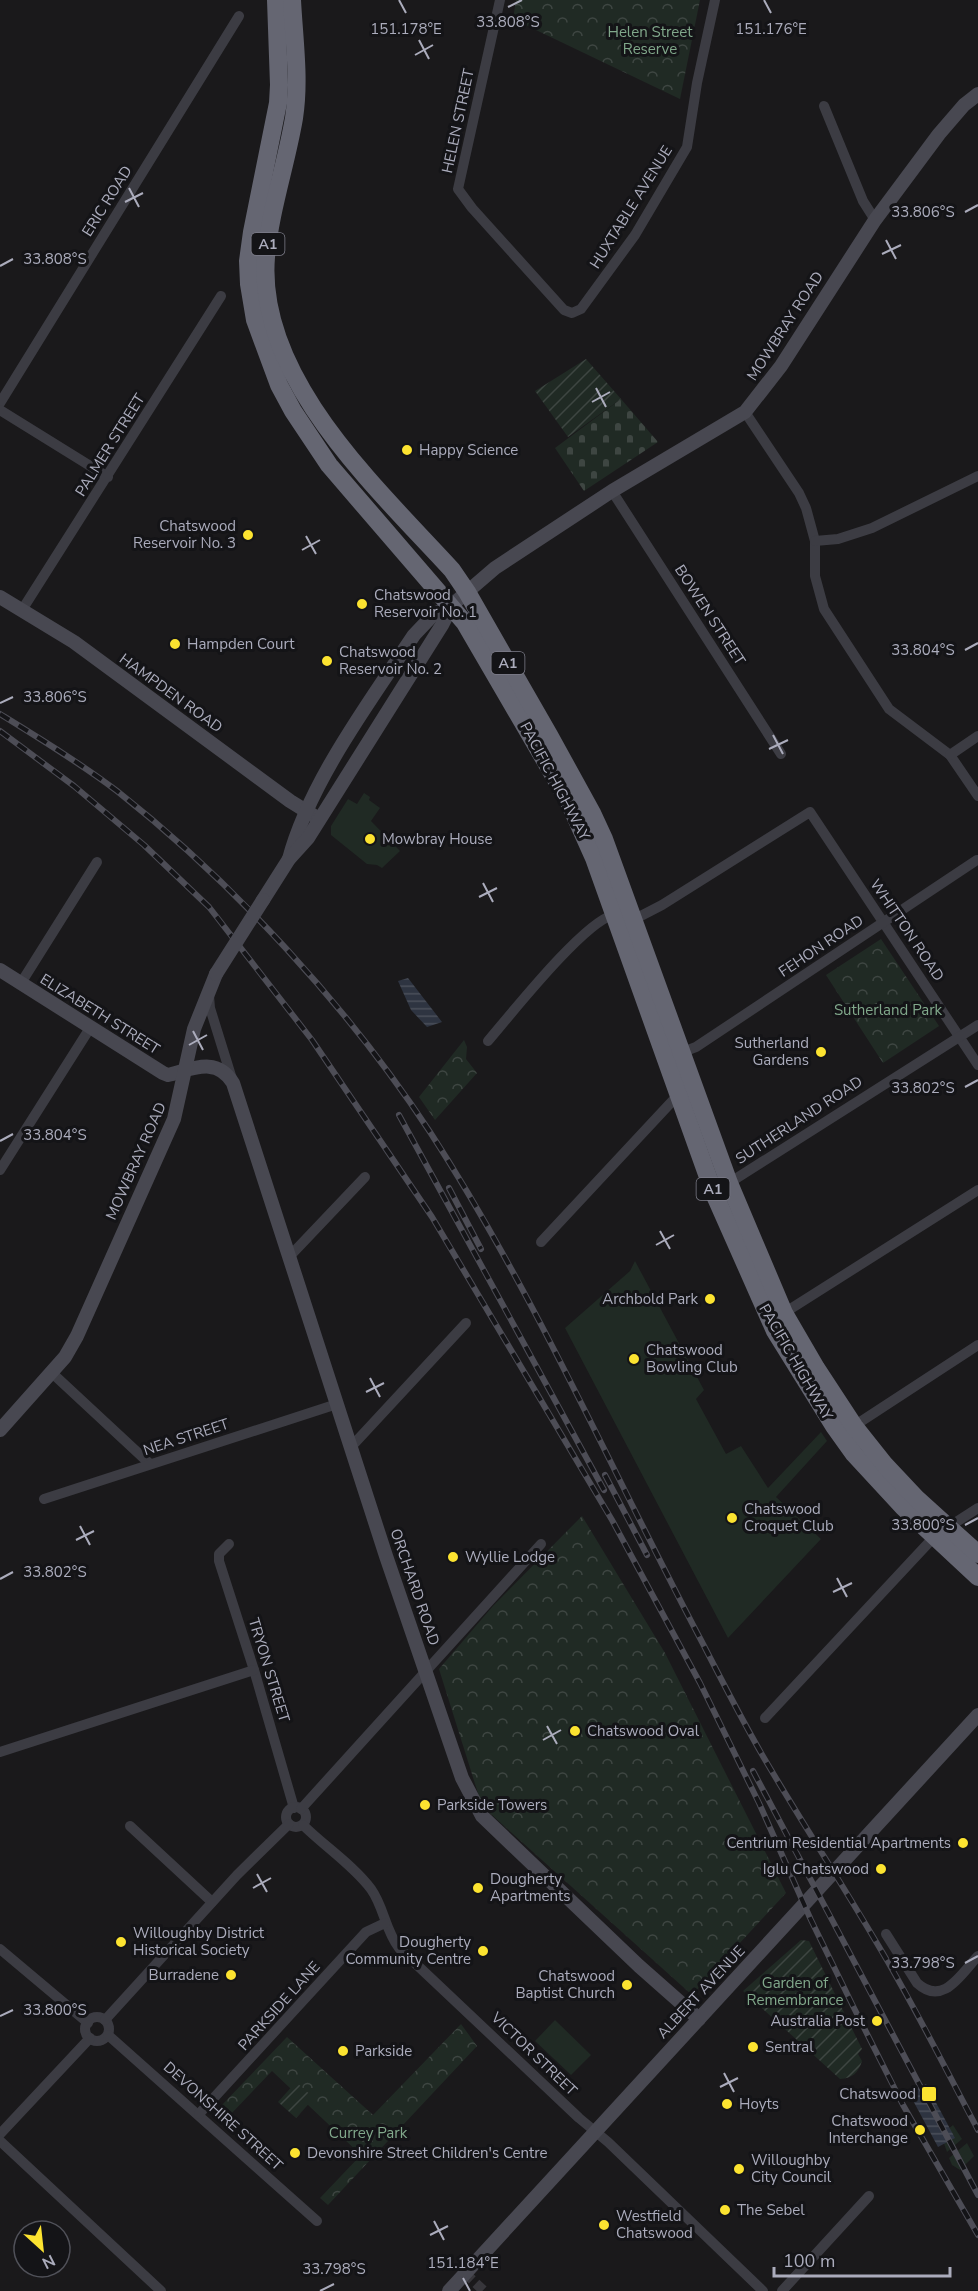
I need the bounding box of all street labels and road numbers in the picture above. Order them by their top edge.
street label: HELEN STREET [437,67,479,175]
street label: HUXTABLE AVENUE [585,142,677,272]
street label: ERIC ROAD [77,162,137,240]
road number: A1 [252,233,284,255]
street label: MOWBRAY ROAD [742,267,828,385]
street label: PALMER STREET [70,390,150,500]
street label: BOWEN STREET [670,561,750,669]
street label: HAMPDEN ROAD [115,649,227,737]
road number: A1 [492,652,524,674]
street label: PACIFIC HIGHWAY [515,718,595,845]
street label: WHITTON ROAD [865,875,949,985]
street label: FEHON ROAD [775,910,867,982]
street label: ELIZABETH STREET [36,969,164,1059]
street label: SUTHERLAND ROAD [732,1071,866,1169]
street label: MOWBRAY ROAD [101,1099,171,1223]
road number: A1 [696,1178,730,1200]
street label: PACIFIC HIGHWAY [755,1300,838,1425]
street label: NEA STREET [141,1414,231,1460]
street label: ORCHARD ROAD [386,1526,444,1648]
street label: TRYON STREET [244,1615,294,1725]
street label: ALBERT AVENUE [653,1941,749,2043]
street label: PARKSIDE LANE [233,1957,325,2055]
street label: VICTOR STREET [486,2007,581,2100]
street label: DEVONSHIRE STREET [159,2057,287,2175]

